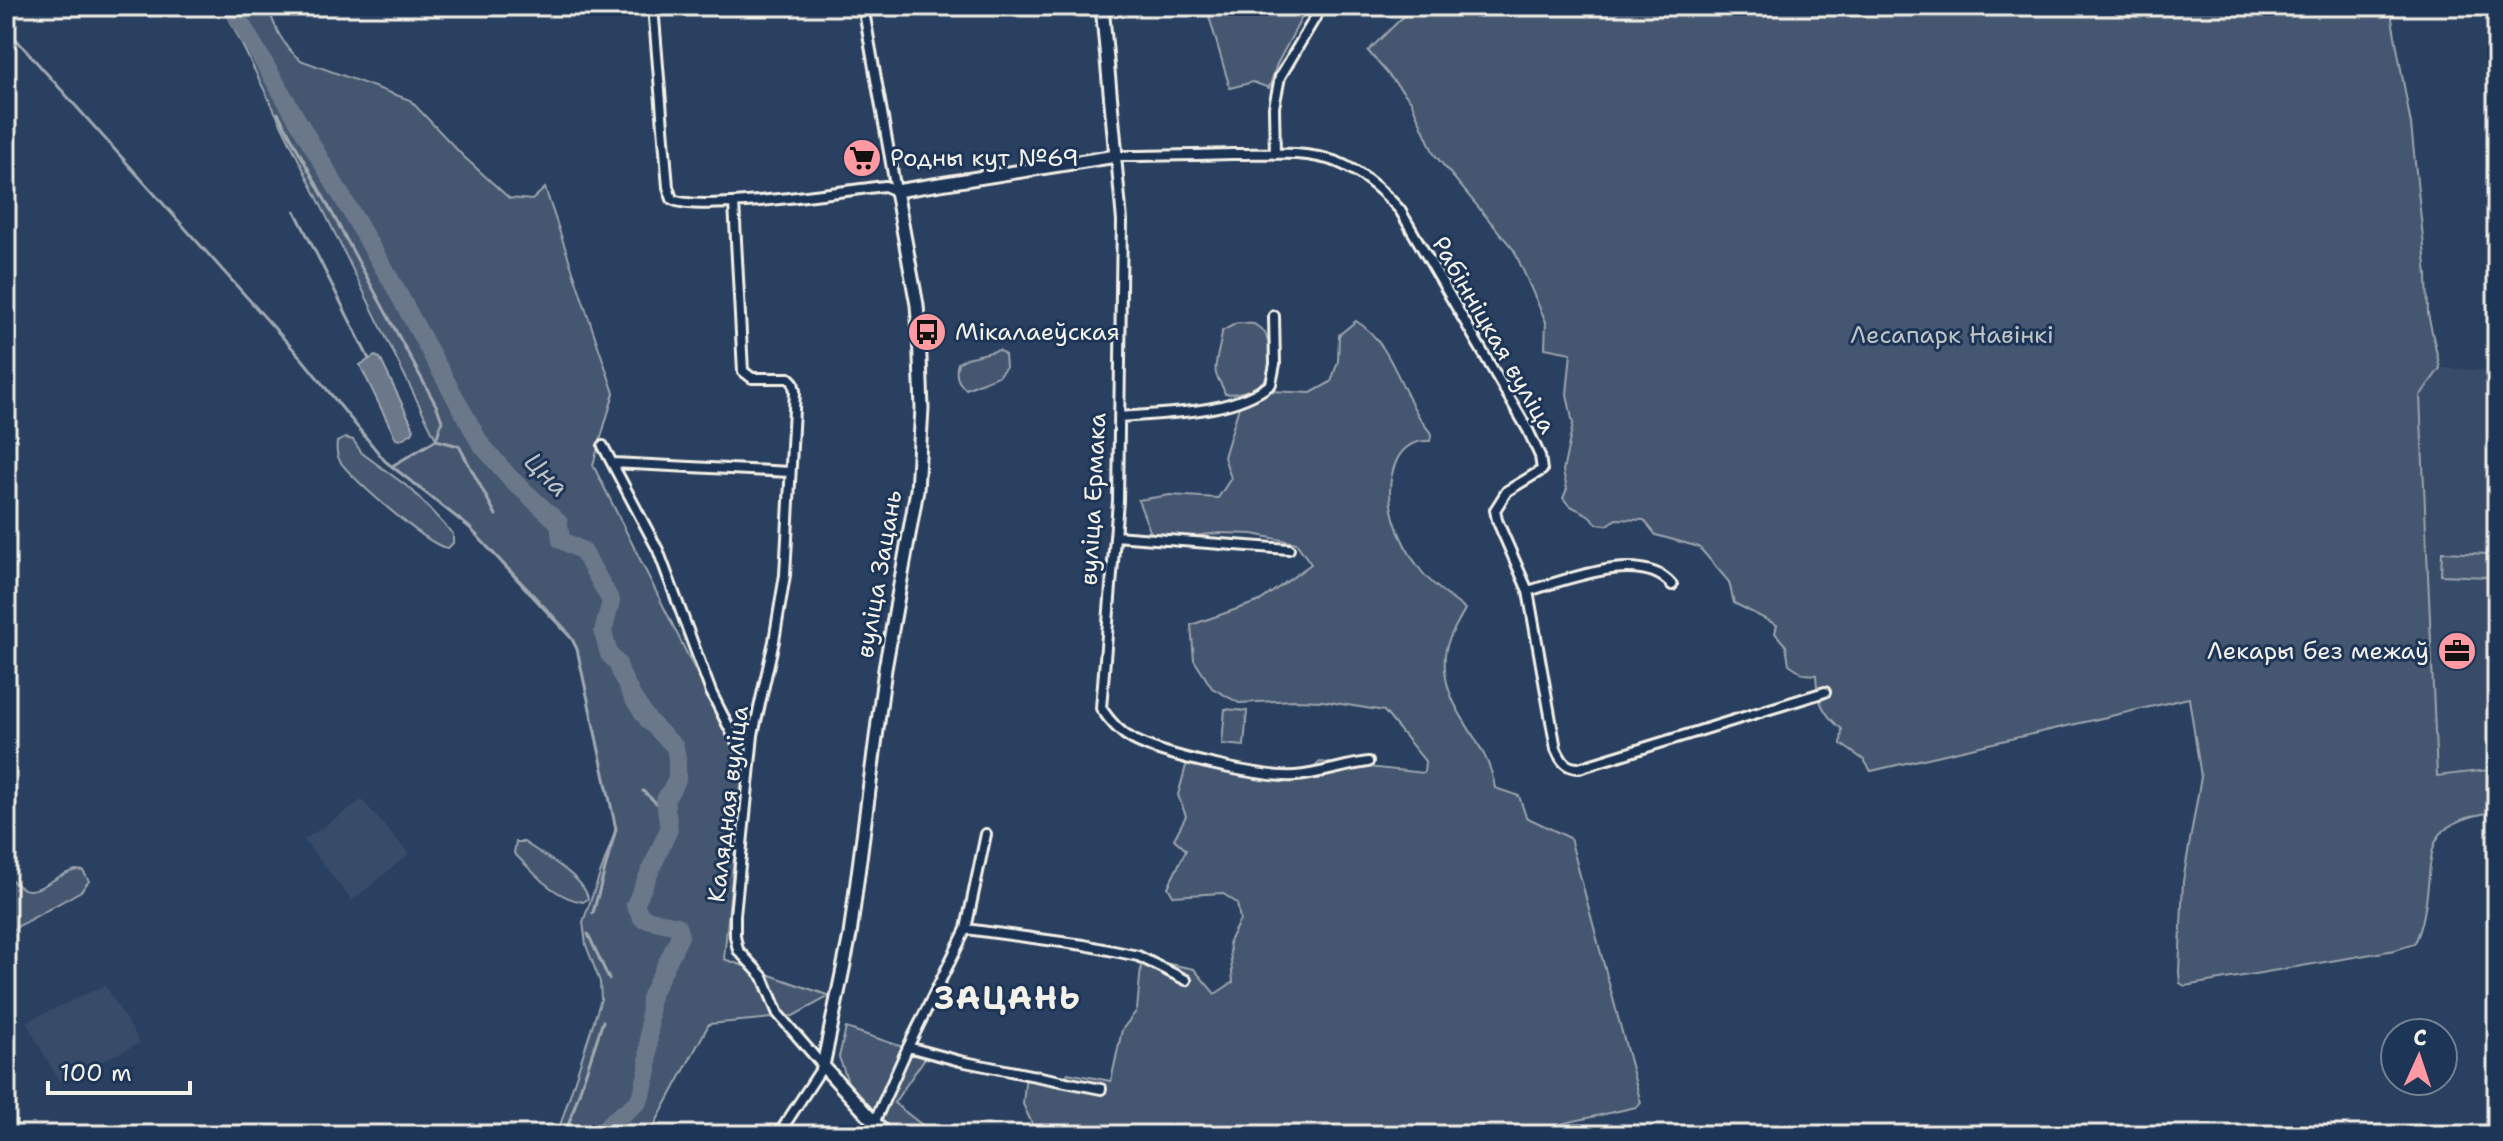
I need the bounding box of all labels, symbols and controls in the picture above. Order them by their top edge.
supermarket icon: Родны кут №69 [841,137,883,179]
place label: Родны кут №69 [890,142,1079,174]
street label: Рабінніцкая вуліца [1424,231,1564,439]
bus stop icon: Мікалаеўская [906,311,948,353]
place label: Мікалаеўская [955,316,1120,348]
park label: Лесапарк Навінкі [1850,319,2054,351]
street label: вуліца Ермака [1072,412,1114,586]
water label: Цна [517,444,577,504]
street label: вуліца Зацань [849,488,909,660]
office icon: Лекары без межаў [2436,630,2478,672]
place label: Лекары без межаў [2207,635,2429,667]
street label: Калядная вуліца [700,704,756,904]
district label: ЗАЦАНЬ [934,976,1082,1019]
north arrow [2379,1017,2459,1097]
text: С [2413,1023,2428,1052]
scale bar [48,1045,190,1095]
text: 100 m [60,1057,132,1089]

